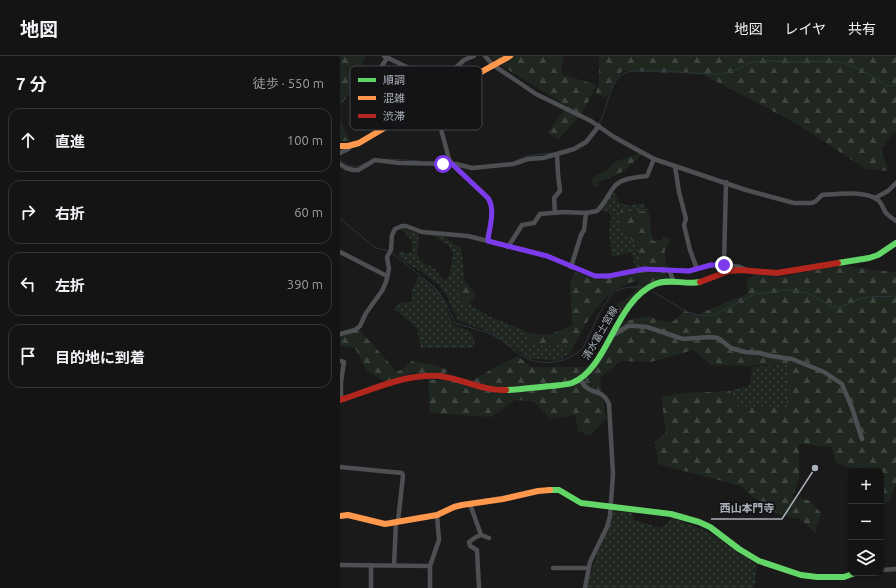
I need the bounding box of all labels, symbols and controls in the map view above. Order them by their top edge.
text: 地図 [20,18,58,40]
text: 地図 [734,21,762,37]
text: レイヤ [784,21,826,37]
text: 共有 [848,21,876,37]
legend [350,66,482,130]
text: 7 分 [16,74,47,93]
text: 順調 [383,74,405,86]
text: 徒歩 · 550 m [253,76,324,90]
text: 混雑 [383,92,405,104]
text: 渋滞 [383,110,405,122]
icon: ahead [17,129,39,151]
text: 直進 [55,133,85,150]
text: 100 m [287,133,323,147]
route start [434,155,452,173]
icon: right [17,201,39,223]
text: 右折 [55,205,85,222]
text: 60 m [294,205,323,219]
route end [715,256,733,274]
icon: left [17,273,39,295]
text: 左折 [55,277,85,294]
text: 390 m [287,277,323,291]
street label: 清水富士宮線 [580,304,620,362]
icon: arrive [17,345,39,367]
text: 目的地に到着 [55,349,145,366]
map controls [848,468,884,576]
button: + [848,468,884,504]
callout: 西山本門寺 [711,496,782,519]
text: 西山本門寺 [720,502,775,514]
button: − [848,504,884,540]
button: layers [848,540,884,576]

